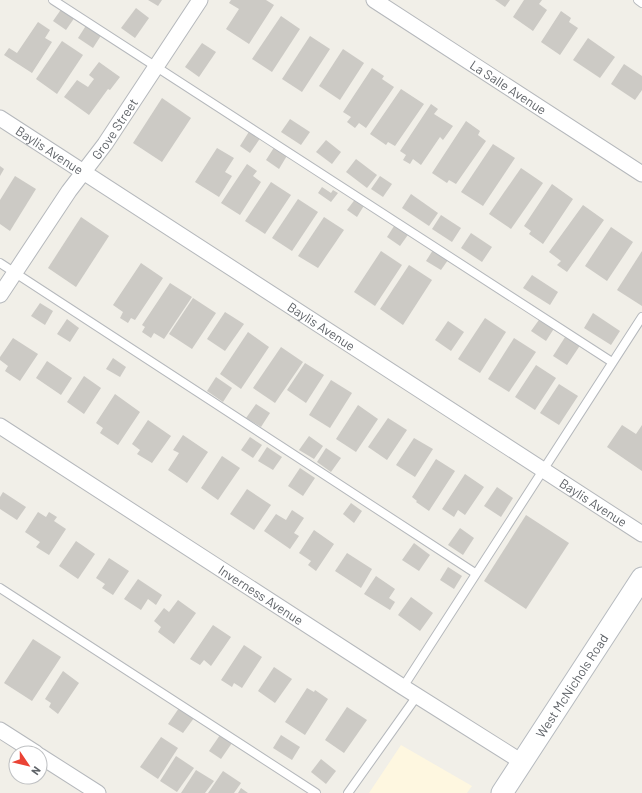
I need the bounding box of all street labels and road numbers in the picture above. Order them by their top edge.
street label: La Salle Avenue [467,57,549,118]
street label: Grove Street [88,95,141,163]
street label: Baylis Avenue [13,122,86,178]
street label: Baylis Avenue [285,299,358,354]
street label: Baylis Avenue [557,475,630,530]
street label: Inverness Avenue [216,562,307,628]
street label: West McNichols Road [532,631,612,741]

